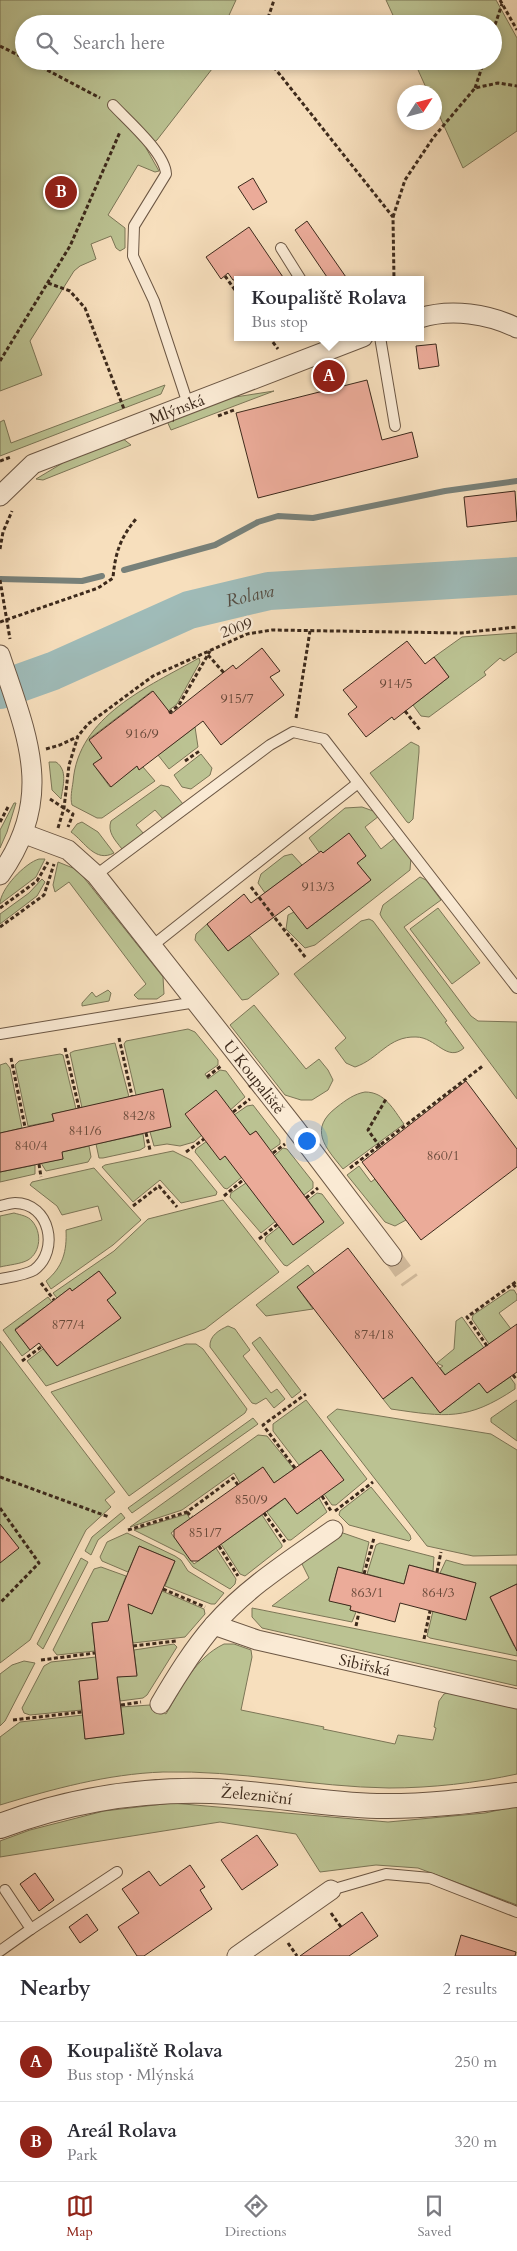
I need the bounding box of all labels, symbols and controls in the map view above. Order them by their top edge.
search box [15,15,502,70]
icon: search [33,29,61,57]
text: Search here [73,30,165,56]
north arrow [397,85,442,130]
pin: B [45,173,77,211]
popup [234,276,424,341]
text: Koupaliště Rolava [251,285,407,311]
text: Bus stop [251,311,308,333]
pin: A [313,357,345,395]
street label: Mlýnská [146,389,208,430]
water label: Rolava [223,579,275,614]
street label: 2009 [217,612,255,644]
house number: 914/5 [379,674,413,693]
house number: 915/7 [220,689,254,708]
house number: 916/9 [125,724,159,743]
house number: 913/3 [301,877,335,896]
street label: U Koupaliště [218,1036,290,1119]
house number: 842/8 [122,1106,156,1125]
house number: 841/6 [68,1121,102,1140]
your location [294,1128,320,1154]
house number: 840/4 [14,1136,48,1155]
house number: 860/1 [426,1146,460,1165]
house number: 877/4 [51,1315,85,1334]
house number: 874/18 [354,1325,394,1344]
house number: 850/9 [234,1490,268,1509]
house number: 851/7 [188,1523,222,1542]
house number: 863/1 [350,1583,384,1602]
house number: 864/3 [421,1583,455,1602]
street label: Sibiřská [337,1649,393,1682]
street label: Železniční [220,1781,294,1811]
text: Nearby [20,1974,91,2003]
text: 2 results [443,1978,497,2000]
text: Koupaliště Rolava [67,2038,223,2064]
text: A [30,2051,42,2073]
text: 250 m [455,2051,497,2073]
text: Bus stop · Mlýnská [67,2064,194,2086]
text: Areál Rolava [67,2118,177,2144]
text: B [30,2131,42,2153]
text: 320 m [455,2131,497,2153]
text: Park [67,2144,98,2166]
tab: Map [66,2192,94,2241]
tab: Directions [225,2192,286,2241]
tab: Saved [417,2192,451,2241]

